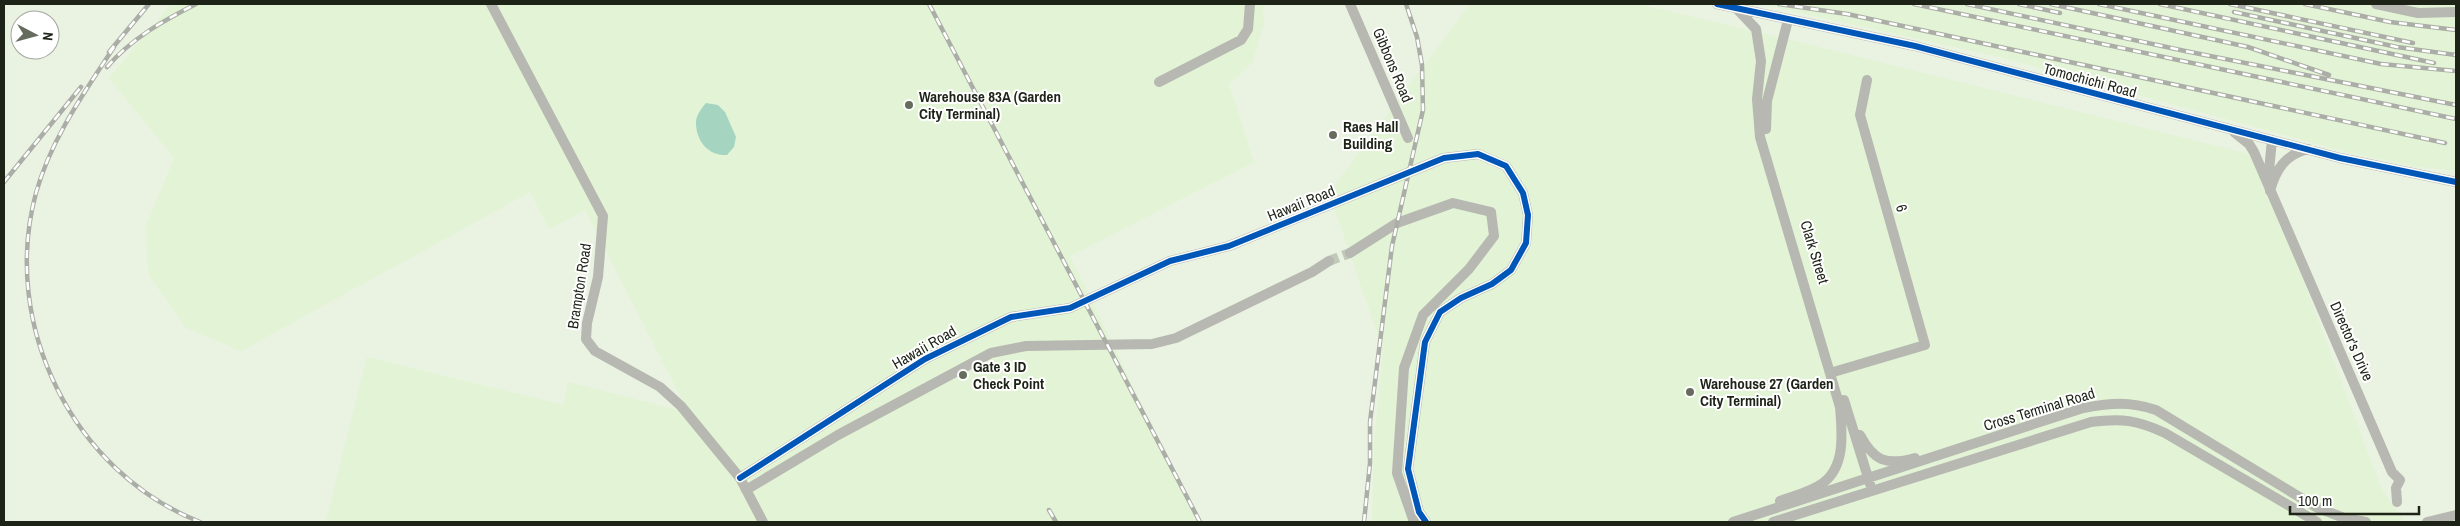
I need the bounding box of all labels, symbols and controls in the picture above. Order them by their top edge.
north arrow [10,10,60,60]
street label: Gibbons Road [1368,24,1418,106]
text: N [39,31,57,41]
street label: Tomochichi Road [2041,57,2139,103]
place label: Warehouse 83A (Garden City Terminal) [919,86,1061,124]
marker: Warehouse 83A (Garden City Terminal) [903,99,915,111]
place label: Raes Hall Building [1343,116,1398,154]
marker: Raes Hall Building [1327,129,1339,141]
street label: Hawaii Road [1264,180,1338,226]
street label: 6 [1891,202,1913,214]
street label: Clark Street [1795,218,1835,287]
street label: Brampton Road [562,242,596,330]
street label: Director's Drive [2325,298,2379,384]
street label: Hawaii Road [888,320,960,374]
place label: Gate 3 ID Check Point [973,356,1044,394]
marker: Gate 3 ID Check Point [957,369,969,381]
place label: Warehouse 27 (Garden City Terminal) [1700,373,1834,411]
street label: Cross Terminal Road [1981,382,2097,436]
marker: Warehouse 27 (Garden City Terminal) [1684,386,1696,398]
scale bar [2290,484,2419,516]
text: 100 m [2298,490,2332,511]

